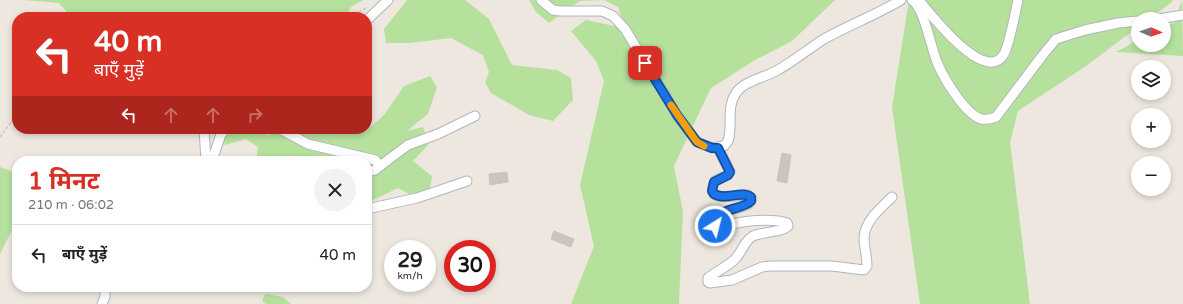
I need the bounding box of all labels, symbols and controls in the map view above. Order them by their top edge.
north arrow [1131,12,1171,52]
map controls [1131,12,1171,196]
text: 40 m [94,25,162,59]
icon: left [28,28,80,80]
pin [628,46,662,80]
icon: arrive [634,52,656,74]
text: बाएँ मुड़ें [94,59,144,81]
button: layers [1131,60,1171,100]
icon: left [118,104,140,126]
icon: ahead [160,104,182,126]
icon: ahead [202,104,224,126]
icon: right [244,104,266,126]
button: + [1131,108,1171,148]
button: − [1131,156,1171,196]
text: 1 मिनट [28,167,100,196]
button: close [314,169,356,211]
text: 210 m · 06:02 [28,197,114,213]
position arrow [694,205,736,247]
speed limit sign: 30 [444,240,496,292]
icon: left [28,244,50,266]
text: बाएँ मुड़ें [62,245,107,263]
text: 40 m [319,246,356,264]
text: 29 [397,249,423,273]
text: km/h [397,270,423,282]

